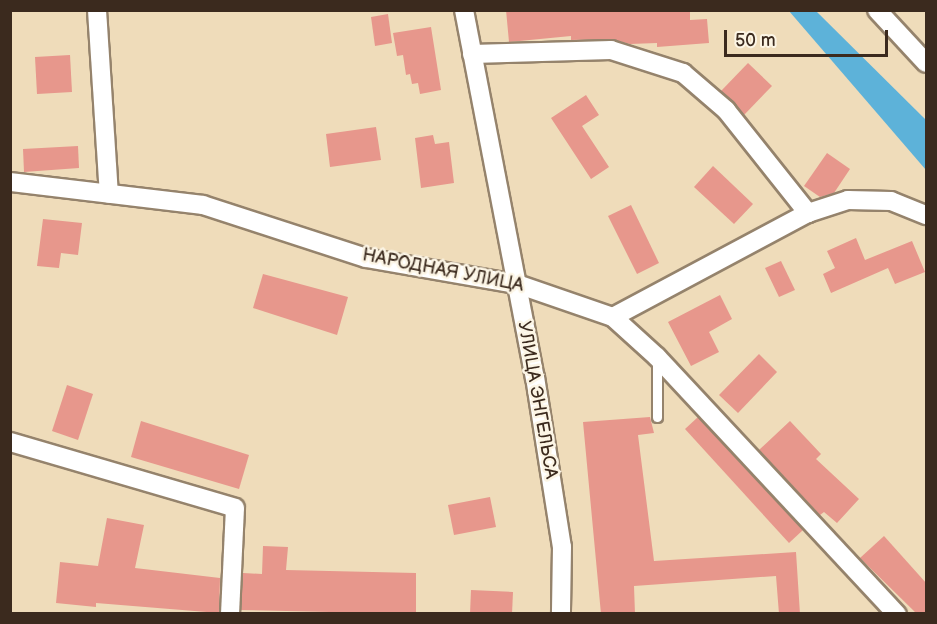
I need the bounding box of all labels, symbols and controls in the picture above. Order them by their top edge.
scale bar [727,18,890,56]
text: 50 m [735,30,776,51]
street label: НАРОДНАЯ УЛИЦА [361,245,525,297]
street label: УЛИЦА ЭНГЕЛЬСА [512,319,562,481]

